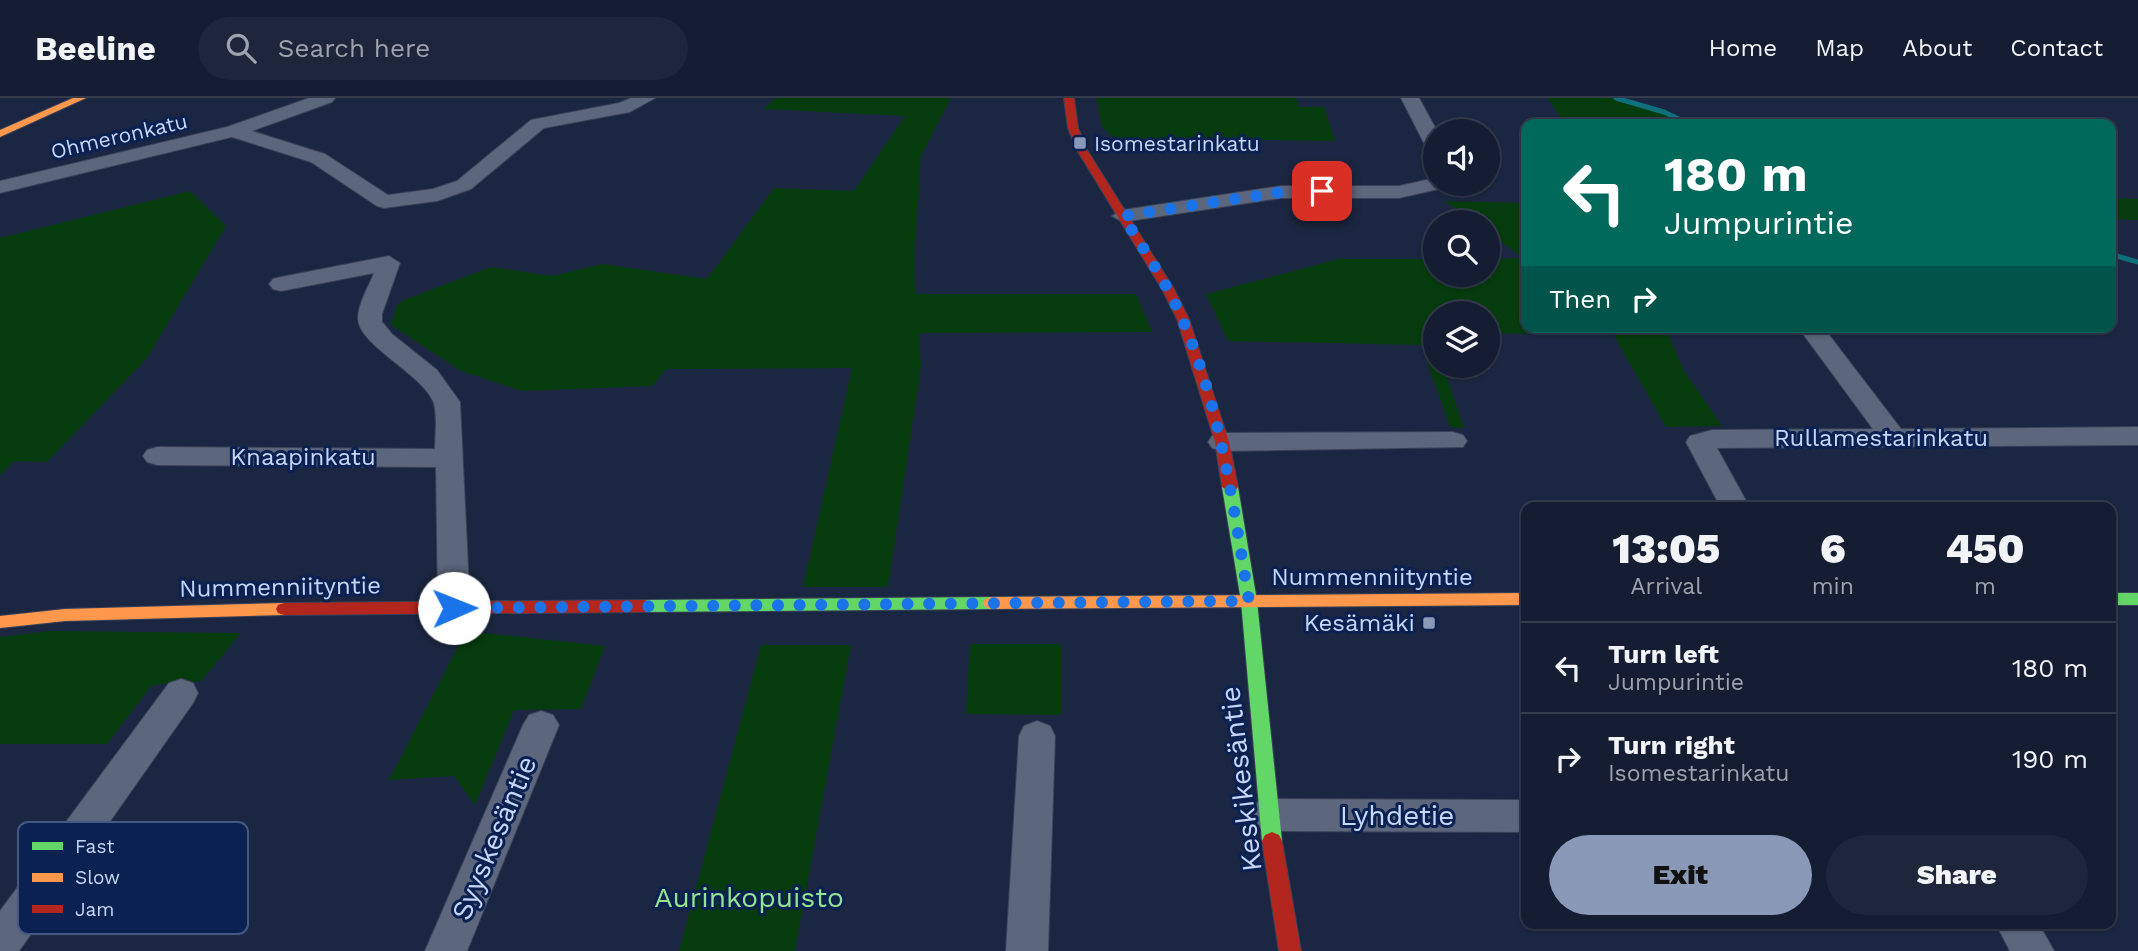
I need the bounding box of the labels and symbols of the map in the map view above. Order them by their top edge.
street label: Ohmeronkatu [48,108,190,164]
place label: Isomestarinkatu [1094,131,1260,156]
marker: Isomestarinkatu [1072,135,1088,151]
pin [1292,161,1352,221]
street label: Rullamestarinkatu [1774,424,1988,452]
street label: Knaapinkatu [230,443,376,471]
street label: Nummenniityntie [1271,563,1473,591]
street label: Nummenniityntie [179,571,381,603]
position arrow [417,571,491,645]
place label: Kesämäki [1304,609,1415,637]
marker: Kesämäki [1421,615,1437,631]
street label: Keskikesäntie [1213,685,1269,873]
street label: Syyskesäntie [445,751,543,925]
street label: Lyhdetie [1340,799,1454,832]
legend [18,822,248,934]
text: Fast [75,835,114,858]
text: Slow [75,866,120,889]
park label: Aurinkopuisto [654,881,844,914]
text: Jam [75,898,114,921]

